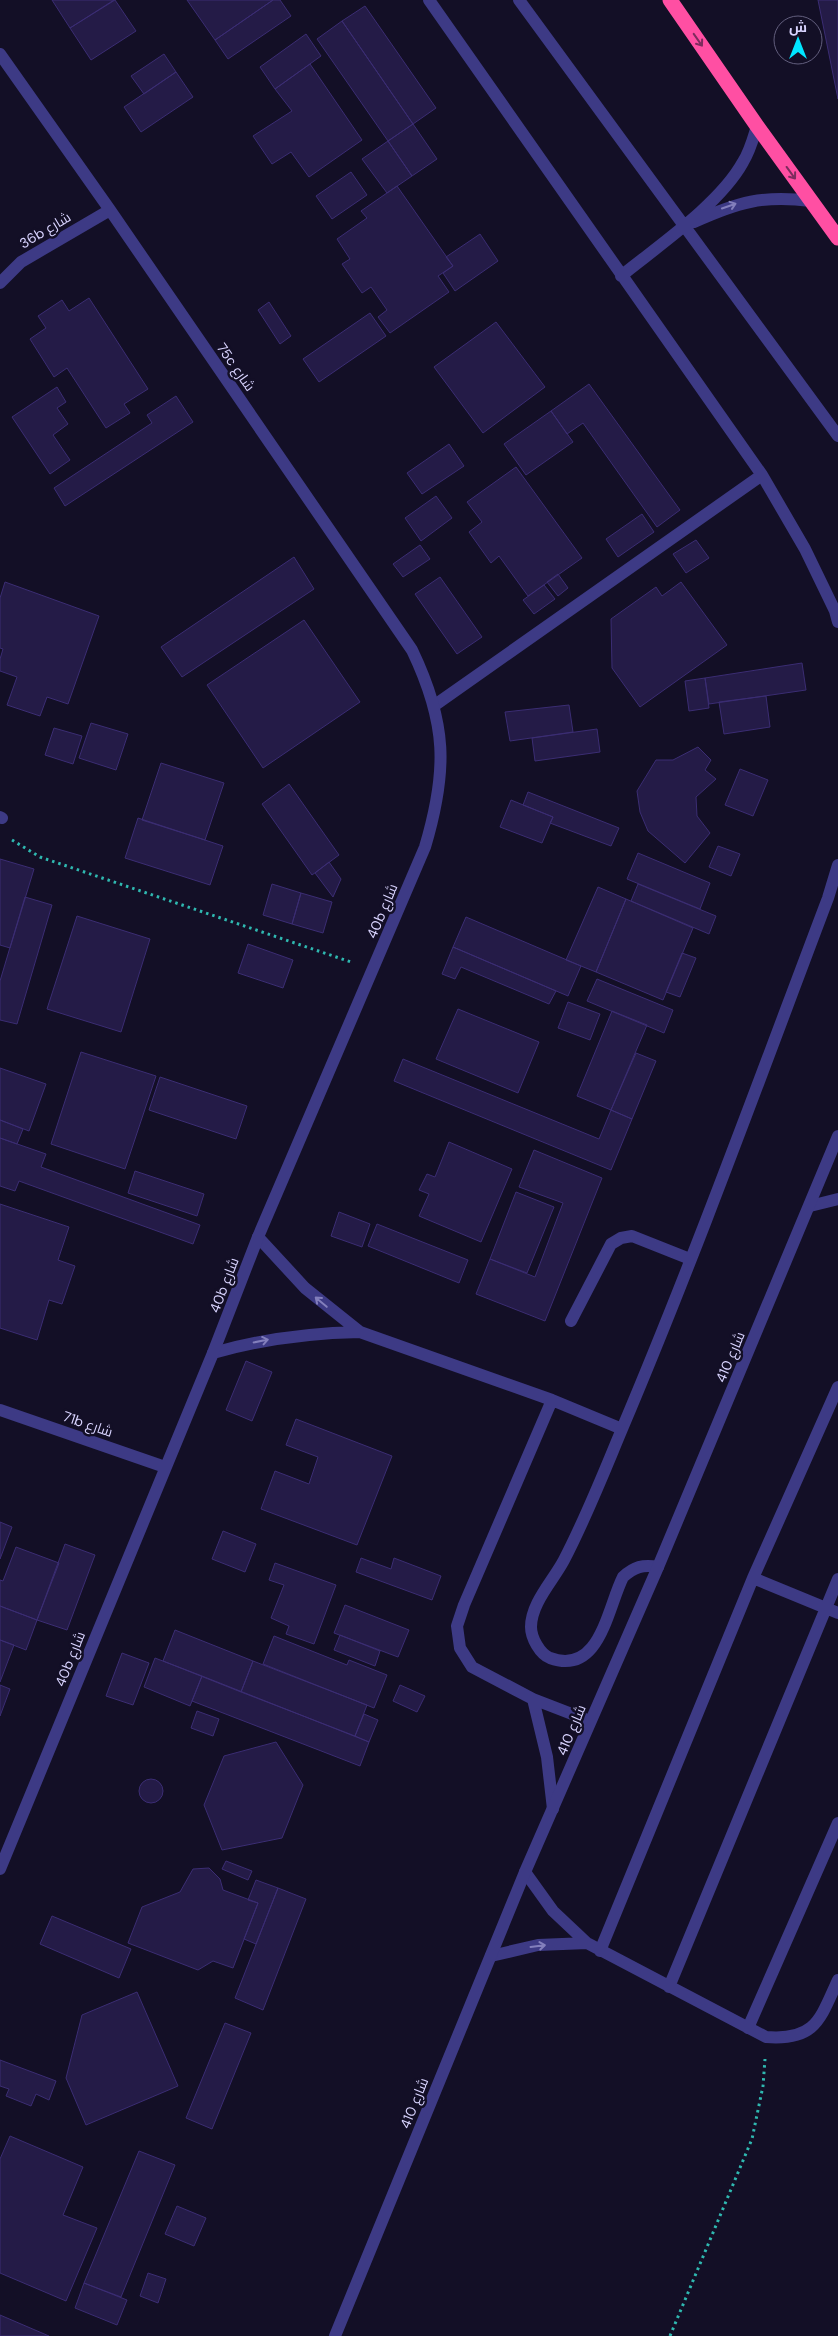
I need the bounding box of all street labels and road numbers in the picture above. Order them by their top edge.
street label: 36b شارع [16,208,74,252]
street label: 75c شارع [213,340,259,394]
street label: 40b شارع [362,881,402,941]
street label: 40b شارع [205,1255,243,1315]
street label: شارع 410 [711,1329,749,1385]
street label: 71b شارع [61,1407,115,1441]
street label: 40b شارع [51,1629,89,1689]
street label: شارع 410 [552,1702,590,1758]
street label: شارع 410 [396,2075,432,2131]

